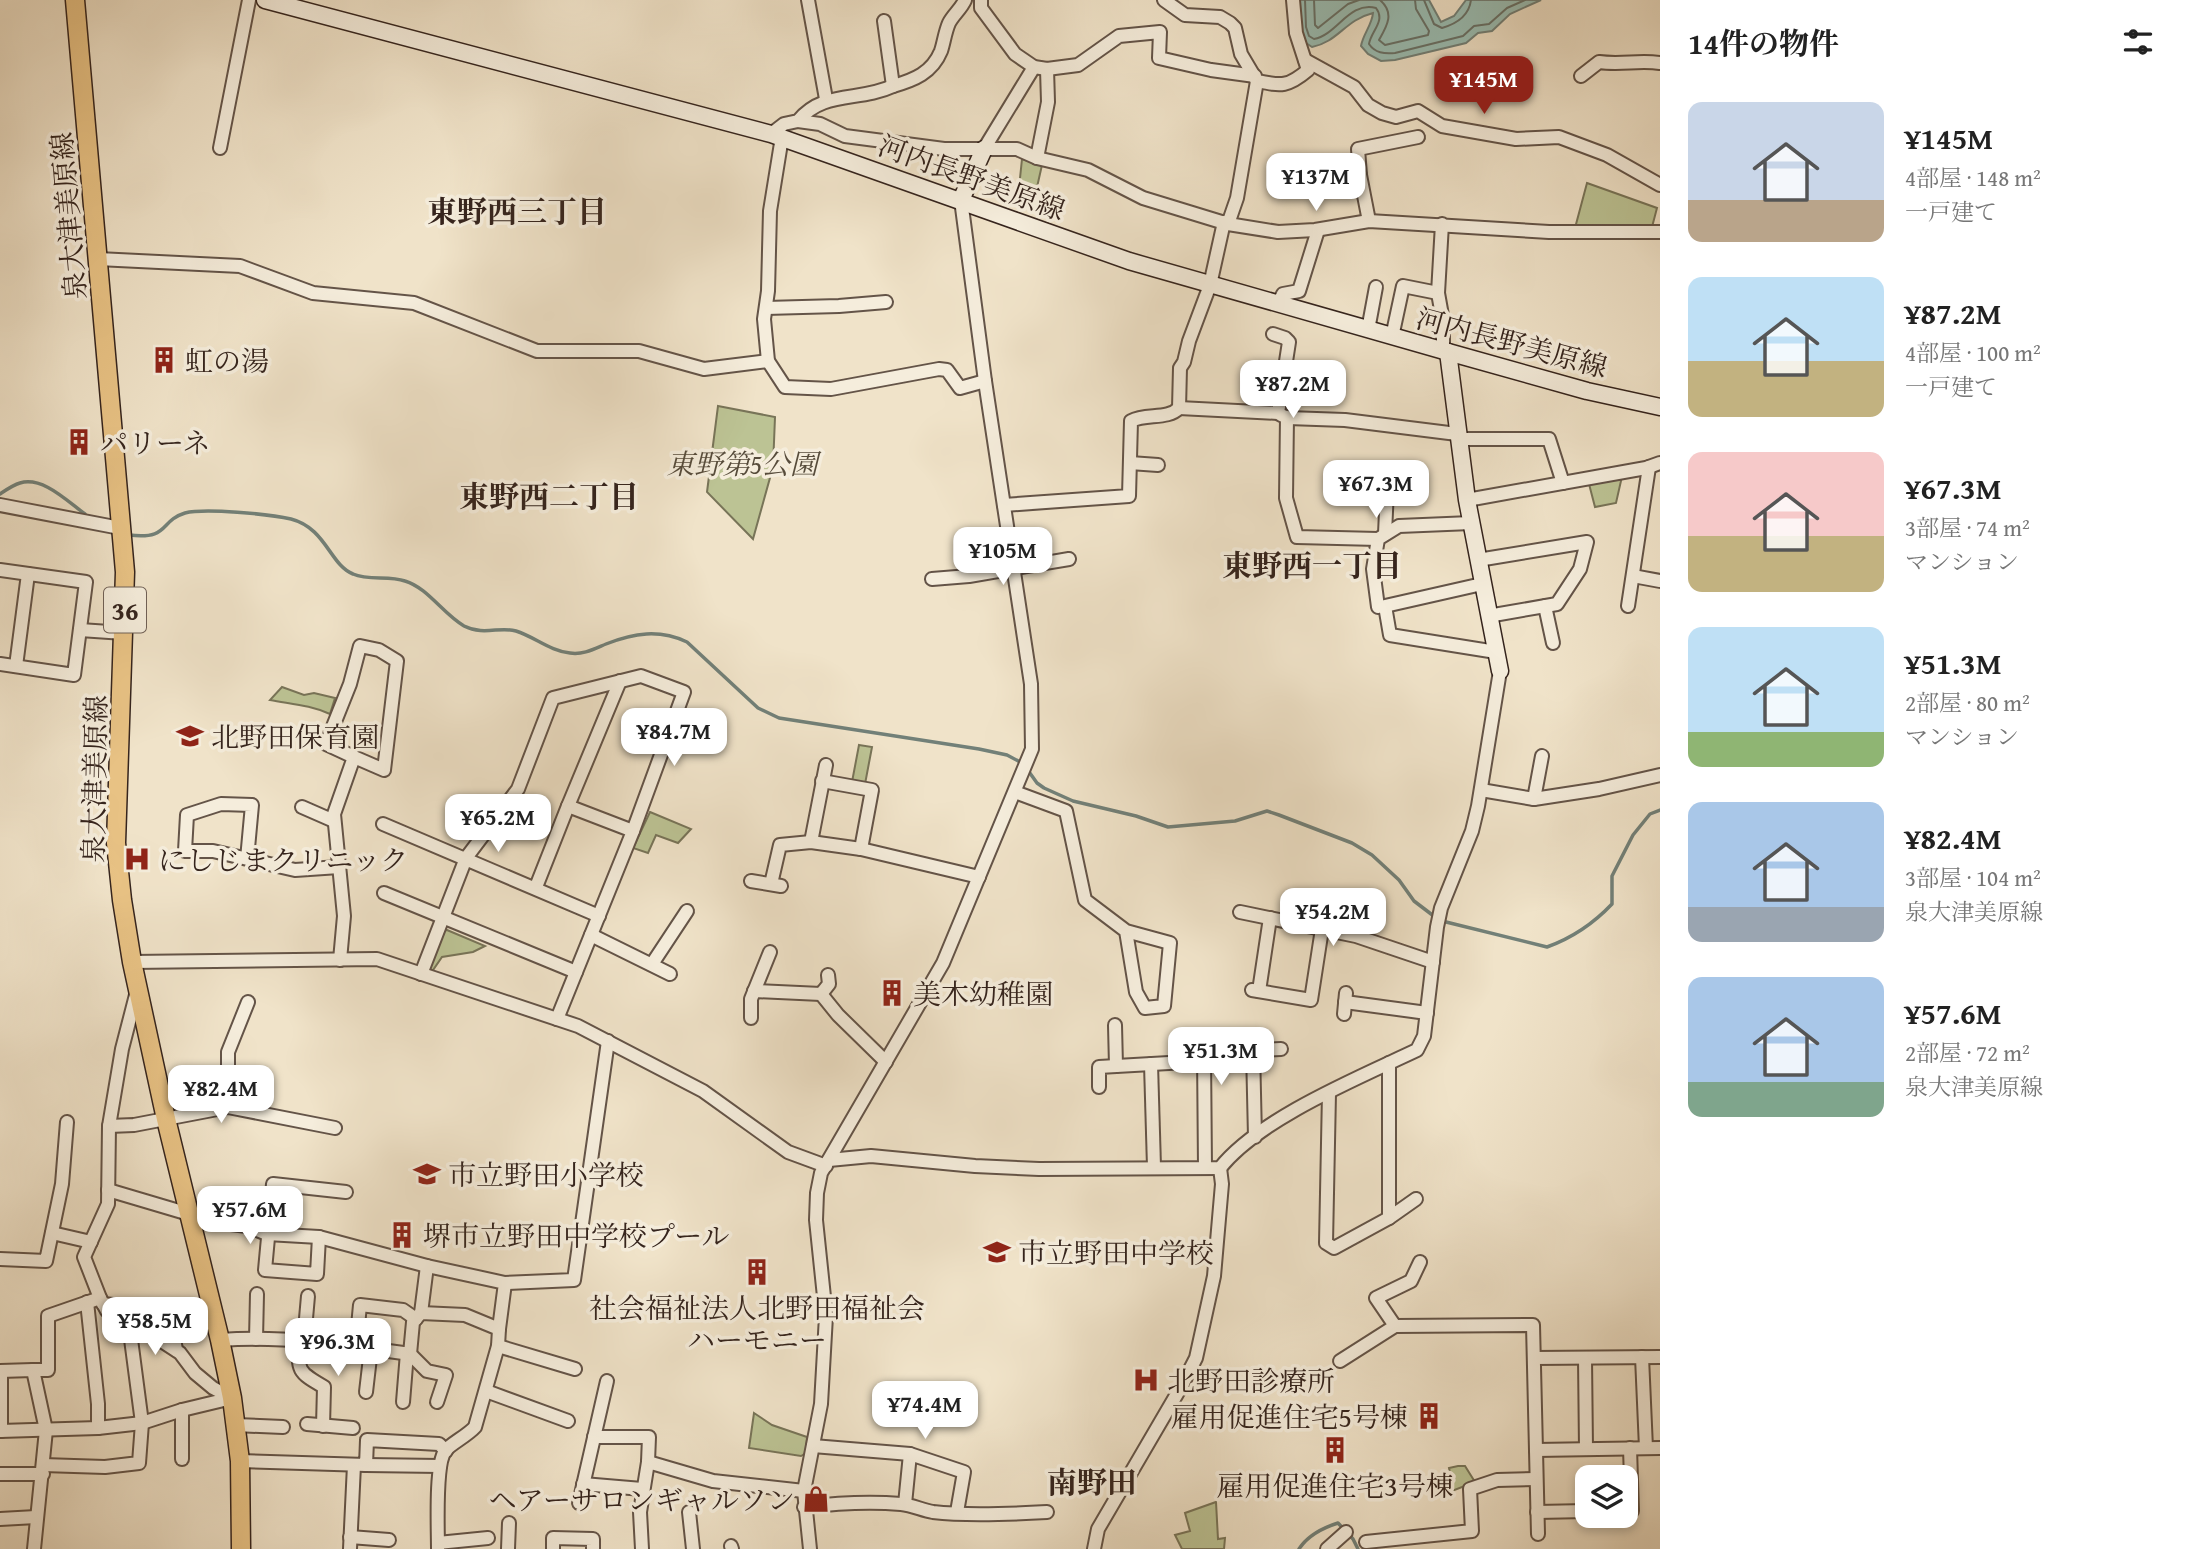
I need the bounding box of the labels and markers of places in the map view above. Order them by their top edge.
pin: ¥145M [1435,57,1533,116]
pin: ¥137M [1267,154,1365,213]
place label: 虹の湯 [185,340,269,381]
building icon: 虹の湯 [149,345,179,375]
pin: ¥87.2M [1236,360,1350,420]
place label: パリーネ [100,422,211,463]
building icon: パリーネ [64,427,94,457]
pin: ¥67.3M [1319,461,1433,520]
pin: ¥105M [954,528,1052,587]
pin: ¥84.7M [617,708,731,768]
place label: 北野田保育園 [211,716,379,757]
school or university icon: 北野田保育園 [175,721,205,751]
pin: ¥65.2M [441,794,555,854]
place label: にしじまクリニック [158,839,408,880]
hospital icon: にしじまクリニック [122,844,152,874]
pin: ¥54.2M [1276,888,1390,948]
place label: 美木幼稚園 [913,973,1053,1014]
building icon: 美木幼稚園 [877,978,907,1008]
pin: ¥51.3M [1164,1028,1278,1087]
pin: ¥82.4M [164,1066,278,1125]
place label: 市立野田小学校 [448,1154,644,1195]
school or university icon: 市立野田小学校 [412,1159,442,1189]
pin: ¥57.6M [193,1186,307,1246]
place label: 堺市立野田中学校プール [423,1215,730,1256]
building icon: 堺市立野田中学校プール [387,1220,417,1250]
place label: 市立野田中学校 [1018,1232,1214,1273]
school or university icon: 市立野田中学校 [982,1237,1012,1267]
building icon: 社会福祉法人北野田福祉会 ハーモニー [742,1257,772,1287]
place label: 社会福祉法人北野田福祉会 ハーモニー [589,1287,925,1360]
pin: ¥58.5M [98,1298,212,1357]
pin: ¥96.3M [281,1318,395,1378]
place label: 北野田診療所 [1167,1360,1335,1401]
hospital icon: 北野田診療所 [1131,1365,1161,1395]
pin: ¥74.4M [868,1382,982,1441]
place label: 雇用促進住宅5号棟 [1171,1396,1408,1437]
building icon: 雇用促進住宅5号棟 [1414,1401,1444,1431]
building icon: 雇用促進住宅3号棟 [1320,1435,1350,1465]
place label: 雇用促進住宅3号棟 [1216,1465,1454,1506]
place label: ヘアーサロンギャルソン [489,1479,795,1520]
shop icon: ヘアーサロンギャルソン [801,1484,831,1514]

